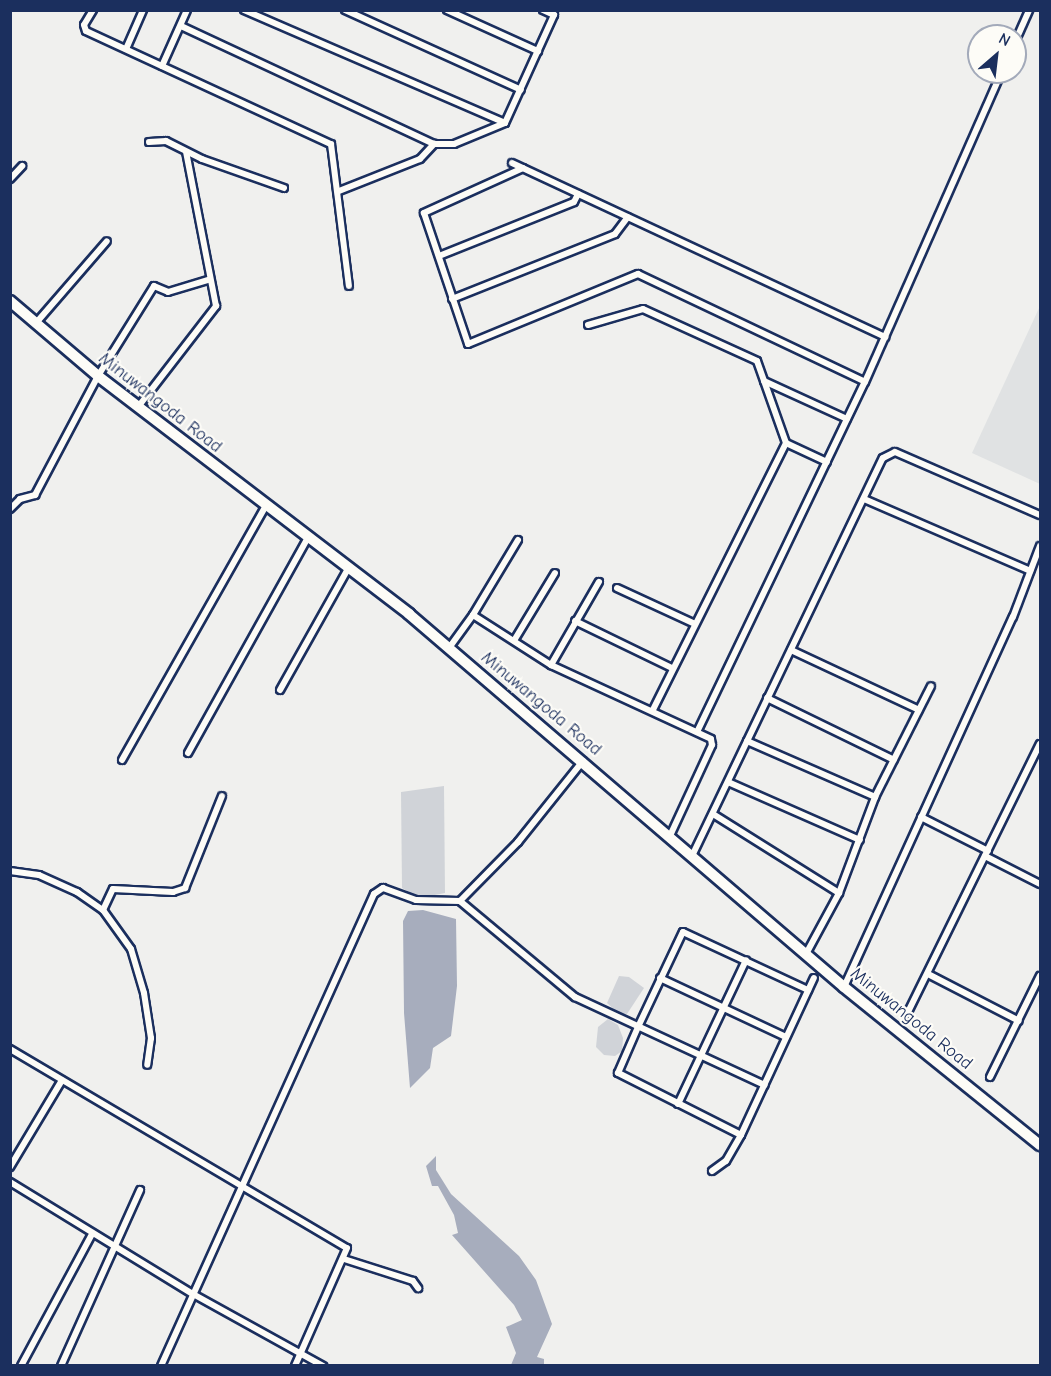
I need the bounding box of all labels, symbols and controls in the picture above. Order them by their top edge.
north arrow [967,24,1027,84]
text: N [996,29,1013,50]
street label: Minuwangoda Road [94,348,226,458]
street label: Minuwangoda Road [476,647,606,761]
street label: Minuwangoda Road [846,963,976,1075]

